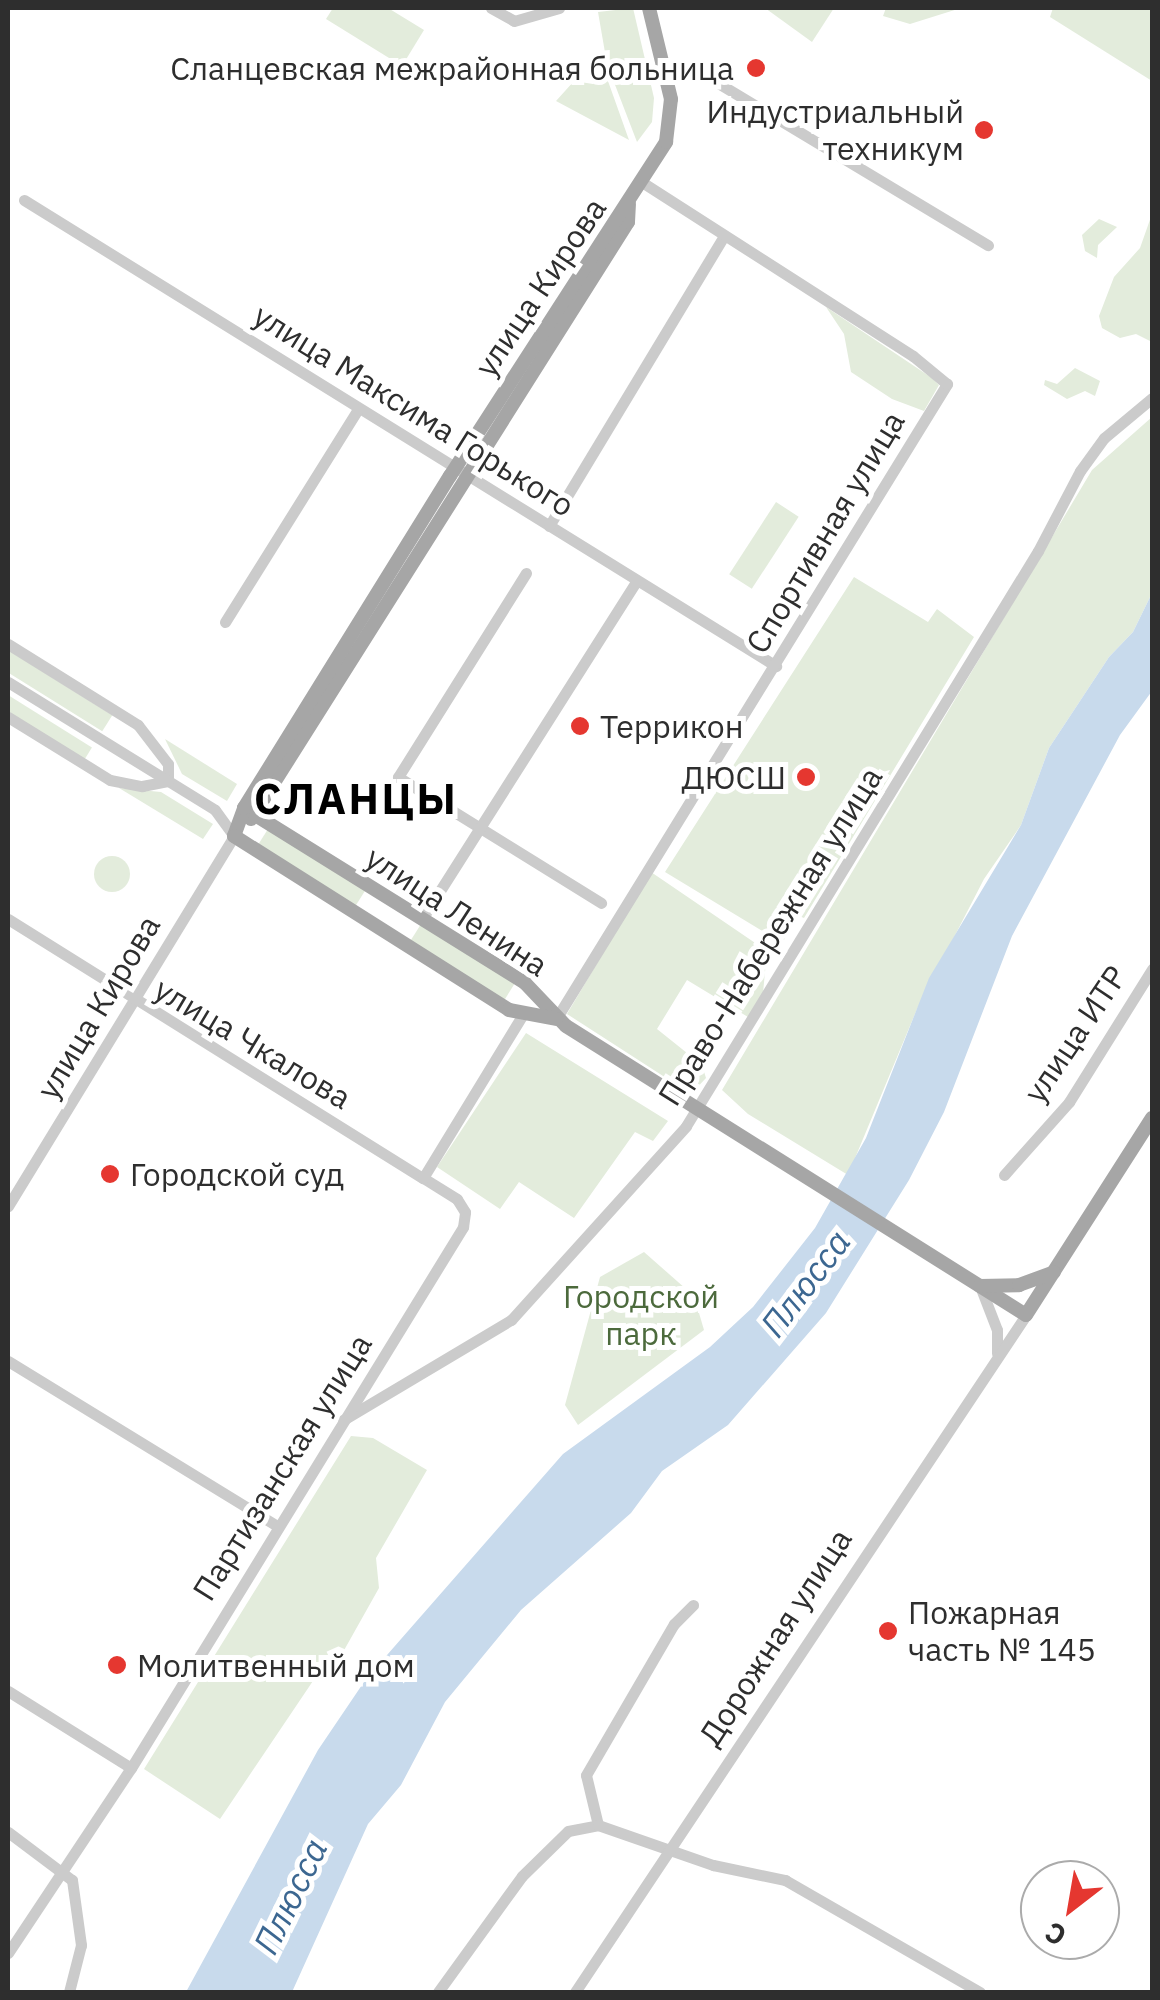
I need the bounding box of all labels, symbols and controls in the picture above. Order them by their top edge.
place label: Сланцевская межрайонная больница [170,49,734,87]
marker: Сланцевская межрайонная больница [743,55,769,81]
place label: Индустриальный техникум [706,93,964,168]
marker: Индустриальный техникум [973,119,995,141]
street label: улица Кирова [466,190,614,384]
street label: улица Максима Горького [247,296,581,524]
street label: Спортивная улица [738,404,912,660]
place label: Террикон [600,707,744,745]
marker: Террикон [569,715,591,737]
place label: ДЮСШ [682,758,786,796]
street label: Право-Набережная улица [650,760,890,1112]
marker: ДЮСШ [795,766,817,788]
district label: СЛАНЦЫ [254,774,458,824]
street label: улица Ленина [359,838,555,984]
street label: улица Кирова [28,908,168,1106]
street label: улица ИТР [1015,958,1135,1110]
street label: улица Чкалова [148,969,358,1117]
place label: Городской суд [130,1155,344,1193]
marker: Городской суд [99,1163,121,1185]
water label: Плюсса [751,1221,859,1345]
park label: Городской парк [563,1278,719,1353]
street label: Партизанская улица [184,1327,380,1607]
street label: Дорожная улица [691,1521,859,1753]
place label: Пожарная часть № 145 [908,1594,1096,1669]
marker: Пожарная часть № 145 [877,1620,899,1642]
place label: Молитвенный дом [137,1646,415,1684]
marker: Молитвенный дом [106,1654,128,1676]
water label: Плюсса [244,1832,336,1960]
north arrow [1020,1860,1120,1960]
text: С [1038,1914,1073,1955]

